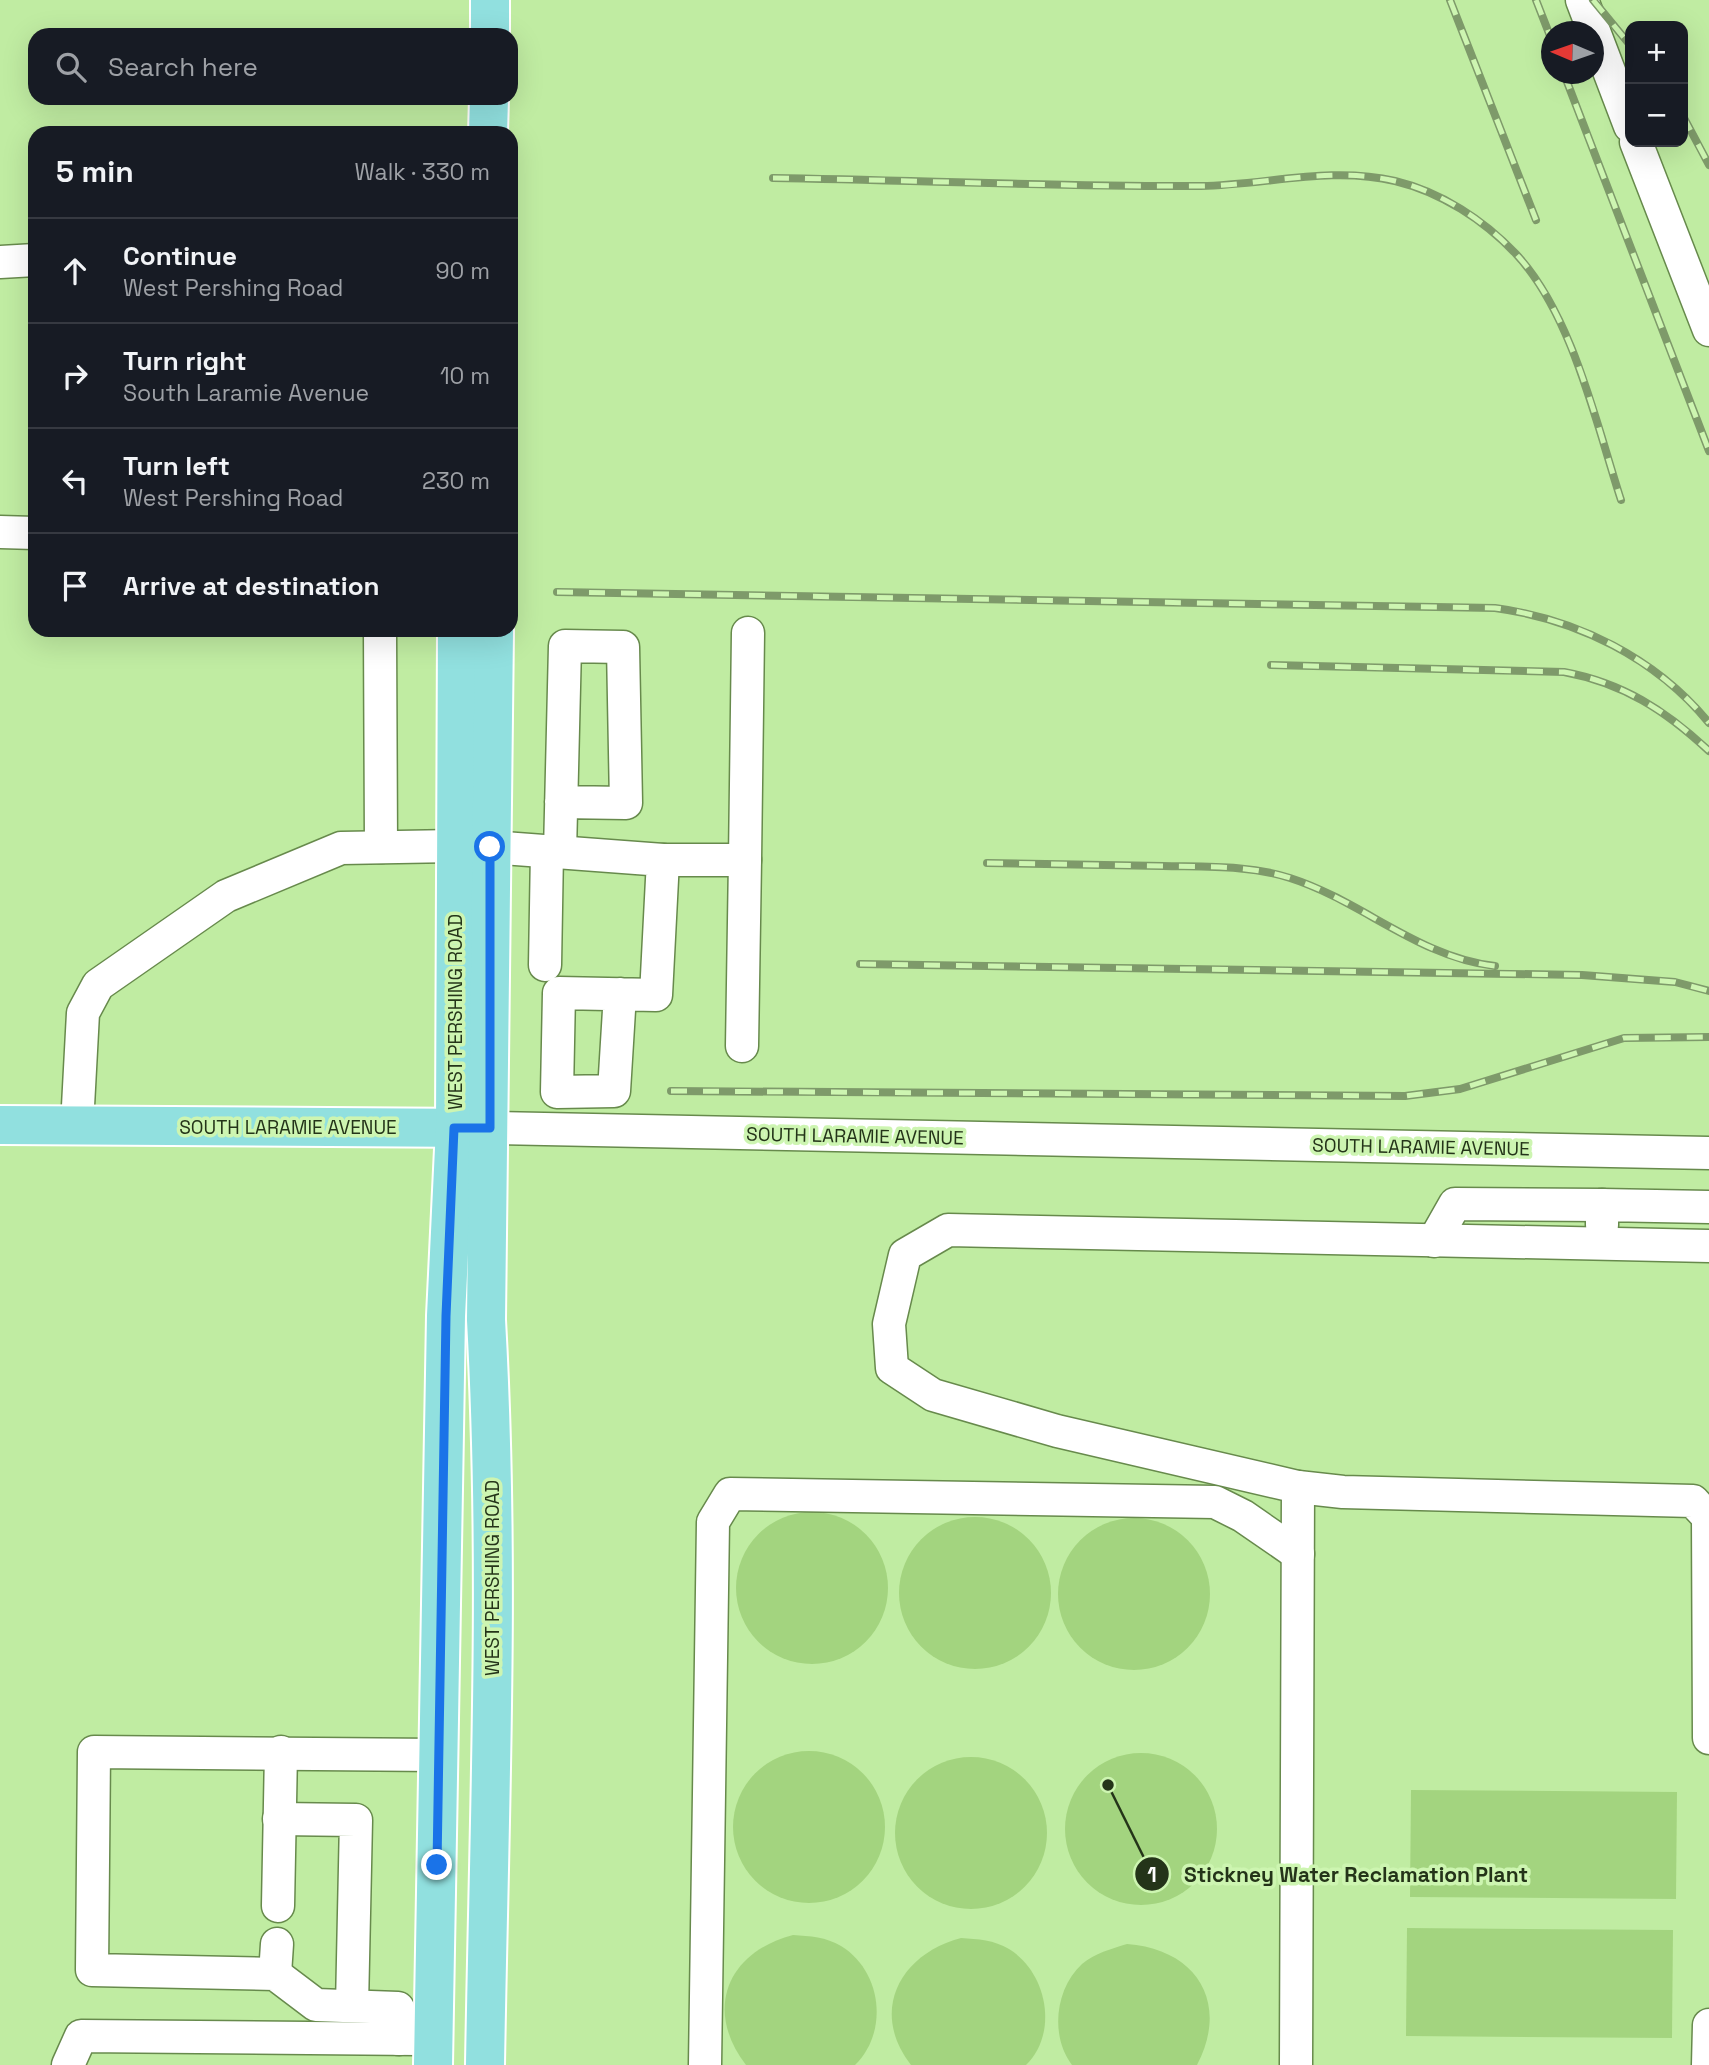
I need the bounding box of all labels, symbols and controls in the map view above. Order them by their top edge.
north arrow [1541,21,1604,84]
map controls [1625,21,1688,147]
button: + [1625,21,1688,84]
search box [28,28,518,105]
icon: search [52,48,90,86]
text: Search here [108,50,258,84]
button: − [1625,84,1688,147]
text: 5 min [56,152,134,191]
text: Walk · 330 m [355,157,490,187]
text: Continue [123,239,237,273]
icon: ahead [56,252,94,290]
text: 90 m [435,256,490,286]
text: West Pershing Road [123,273,343,303]
text: Turn right [123,344,247,378]
icon: right [56,357,94,395]
text: 10 m [440,361,490,391]
text: South Laramie Avenue [123,378,369,408]
text: Turn left [123,449,230,483]
icon: left [56,462,94,500]
text: 230 m [422,466,490,496]
text: West Pershing Road [123,483,343,513]
icon: arrive [56,567,94,605]
text: Arrive at destination [123,569,380,603]
route start [474,831,505,862]
street label: WEST PERSHING ROAD [443,914,468,1110]
street label: SOUTH LARAMIE AVENUE [179,1115,397,1140]
street label: SOUTH LARAMIE AVENUE [746,1122,964,1150]
street label: SOUTH LARAMIE AVENUE [1312,1133,1530,1161]
street label: WEST PERSHING ROAD [480,1480,505,1676]
route end [421,1849,452,1880]
callout: Stickney Water Reclamation Plant [1135,1853,1542,1895]
text: 1 [1147,1861,1157,1888]
text: Stickney Water Reclamation Plant [1184,1861,1528,1888]

